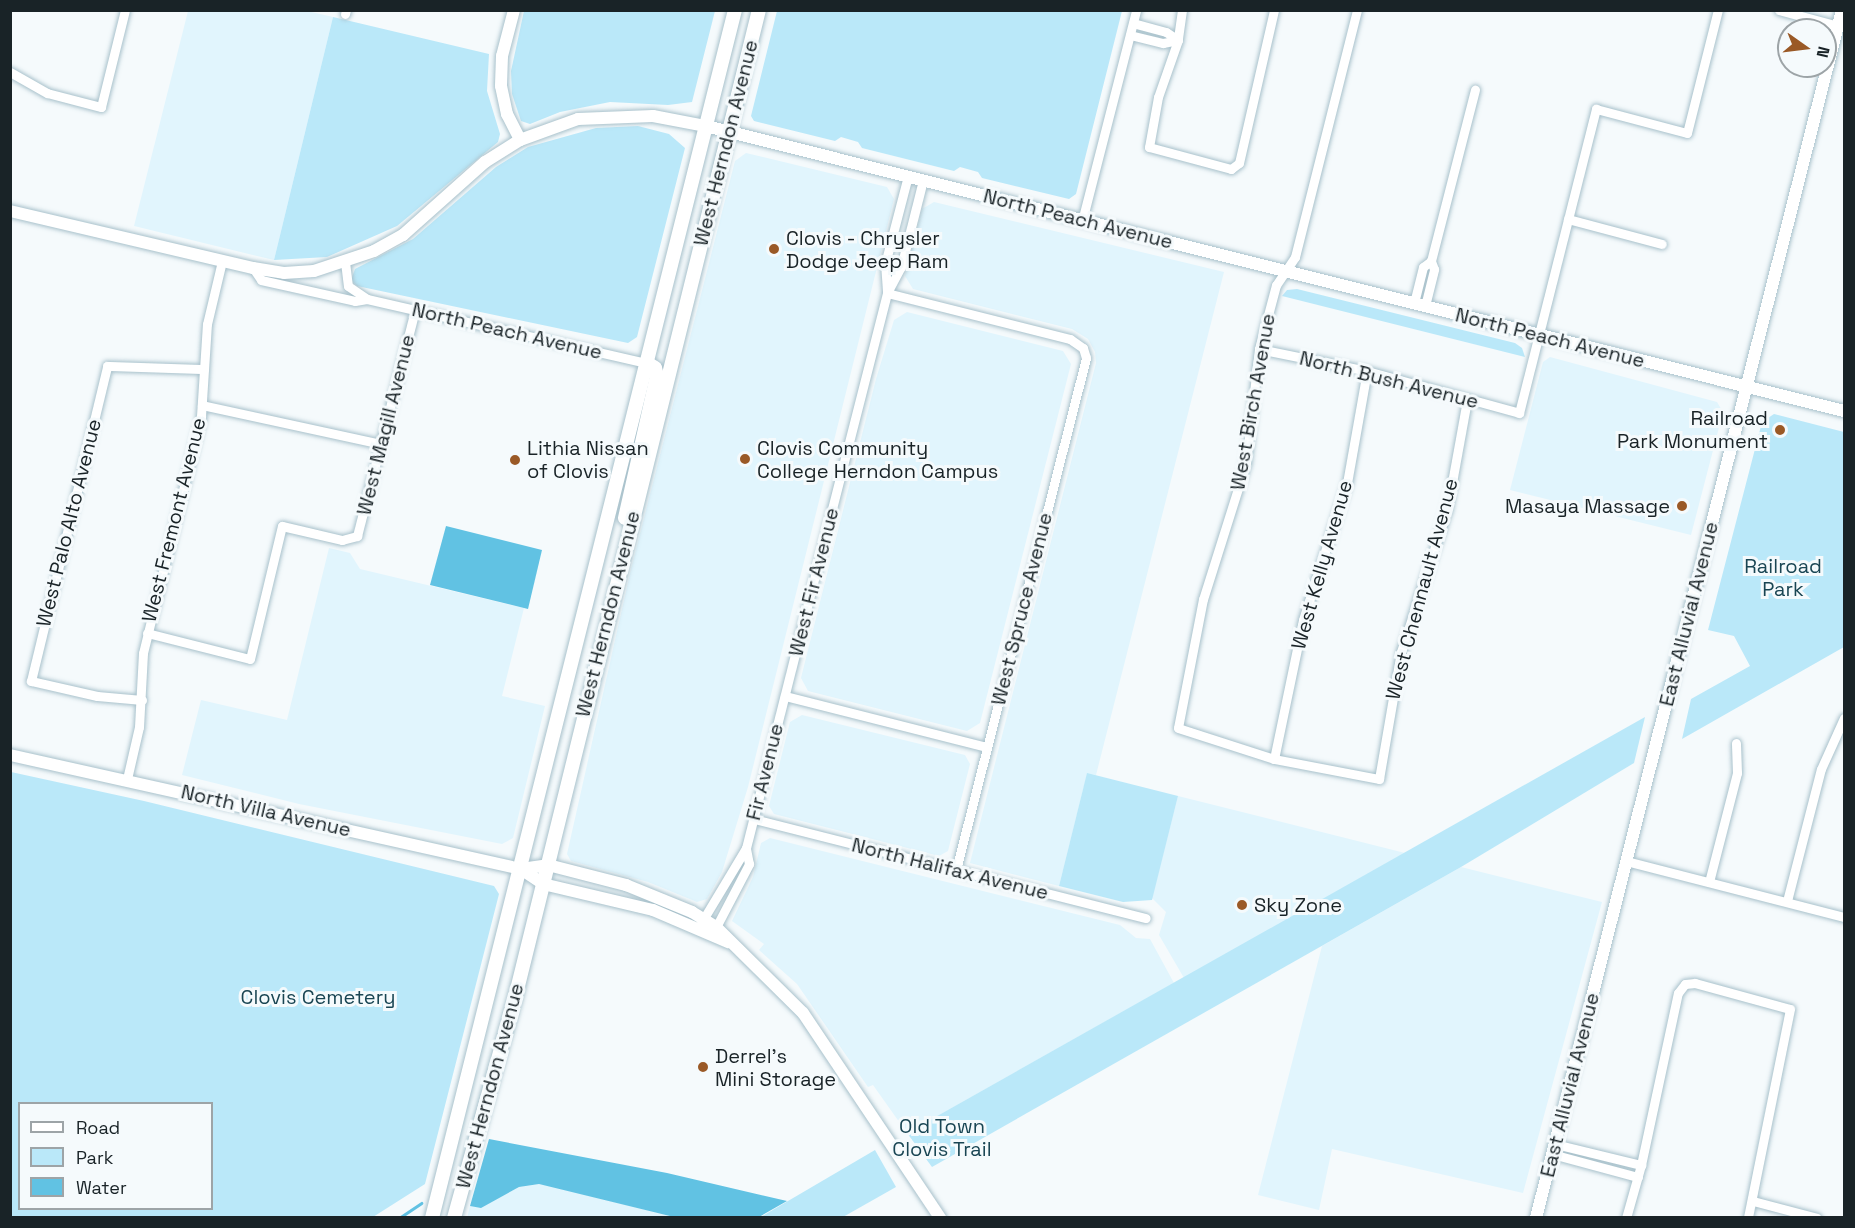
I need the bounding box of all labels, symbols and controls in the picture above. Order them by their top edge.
north arrow [1777,18,1837,78]
street label: West Herndon Avenue [689,37,763,249]
text: N [1812,44,1834,60]
street label: North Peach Avenue [981,184,1175,254]
place label: Clovis - Chrysler Dodge Jeep Ram [786,226,949,273]
marker: Clovis - Chrysler Dodge Jeep Ram [767,242,781,256]
street label: North Peach Avenue [410,297,604,365]
street label: North Peach Avenue [1453,303,1647,373]
street label: West Birch Avenue [1226,312,1280,492]
street label: West Magill Avenue [352,332,420,518]
street label: North Bush Avenue [1297,346,1481,414]
place label: Railroad Park Monument [1617,406,1768,453]
street label: West Fremont Avenue [137,415,211,625]
street label: West Palo Alto Avenue [31,416,107,630]
marker: Railroad Park Monument [1773,423,1787,437]
place label: Lithia Nissan of Clovis [527,436,649,483]
place label: Clovis Community College Herndon Campus [757,436,998,483]
marker: Clovis Community College Herndon Campus [738,452,752,466]
marker: Lithia Nissan of Clovis [508,453,522,467]
street label: West Chennault Avenue [1381,476,1463,702]
street label: West Kelly Avenue [1286,478,1358,652]
place label: Masaya Massage [1505,494,1670,518]
marker: Masaya Massage [1675,499,1689,513]
street label: West Fir Avenue [784,505,844,659]
street label: West Herndon Avenue [571,508,645,720]
street label: West Spruce Avenue [986,510,1058,708]
street label: East Alluvial Avenue [1654,519,1724,709]
park label: Railroad Park [1744,555,1822,602]
street label: Fir Avenue [741,721,789,823]
street label: North Villa Avenue [178,780,354,842]
street label: North Halifax Avenue [849,833,1051,905]
place label: Sky Zone [1254,893,1342,917]
marker: Sky Zone [1235,898,1249,912]
street label: West Herndon Avenue [451,981,529,1191]
park label: Clovis Cemetery [241,985,395,1009]
street label: East Alluvial Avenue [1535,990,1605,1180]
place label: Derrel's Mini Storage [715,1044,836,1091]
marker: Derrel's Mini Storage [696,1060,710,1074]
legend [18,1102,213,1210]
park label: Old Town Clovis Trail [892,1114,992,1161]
text: Road [76,1116,120,1139]
text: Park [76,1146,113,1169]
text: Water [76,1176,127,1199]

